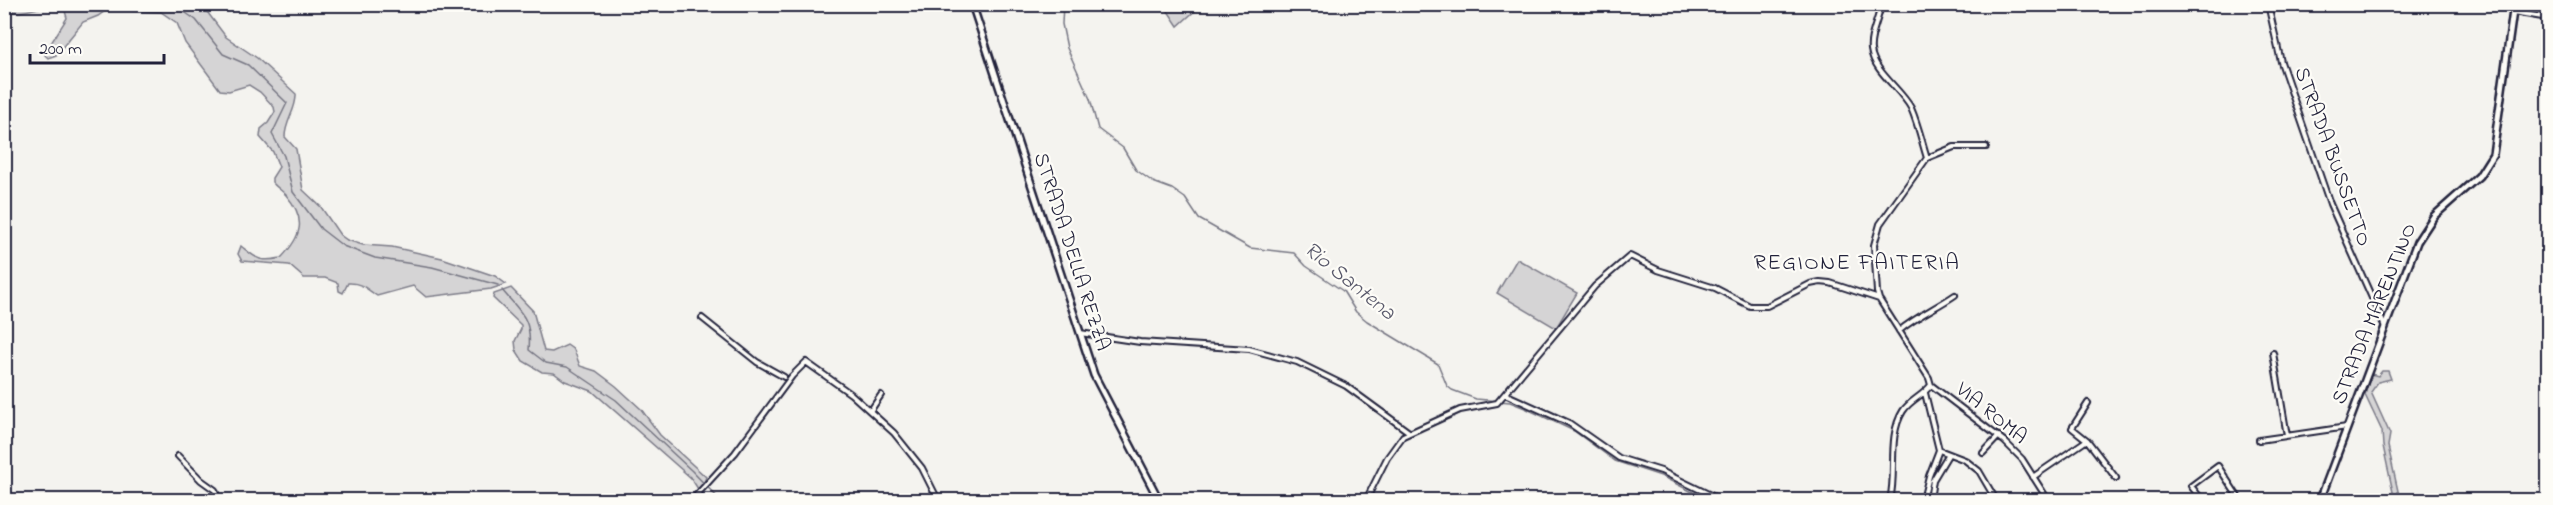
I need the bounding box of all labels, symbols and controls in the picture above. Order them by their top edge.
scale bar [30,27,164,65]
text: 200 m [39,37,82,63]
street label: STRADA BUSSETTO [2286,63,2378,251]
street label: STRADA DELLA REZZA [1025,149,1117,355]
street label: STRADA MARENTINO [2325,219,2425,409]
water label: Rio Santena [1296,235,1403,330]
district label: REGIONE FAITERIA [1754,248,1960,280]
street label: VIA ROMA [1948,375,2033,452]

